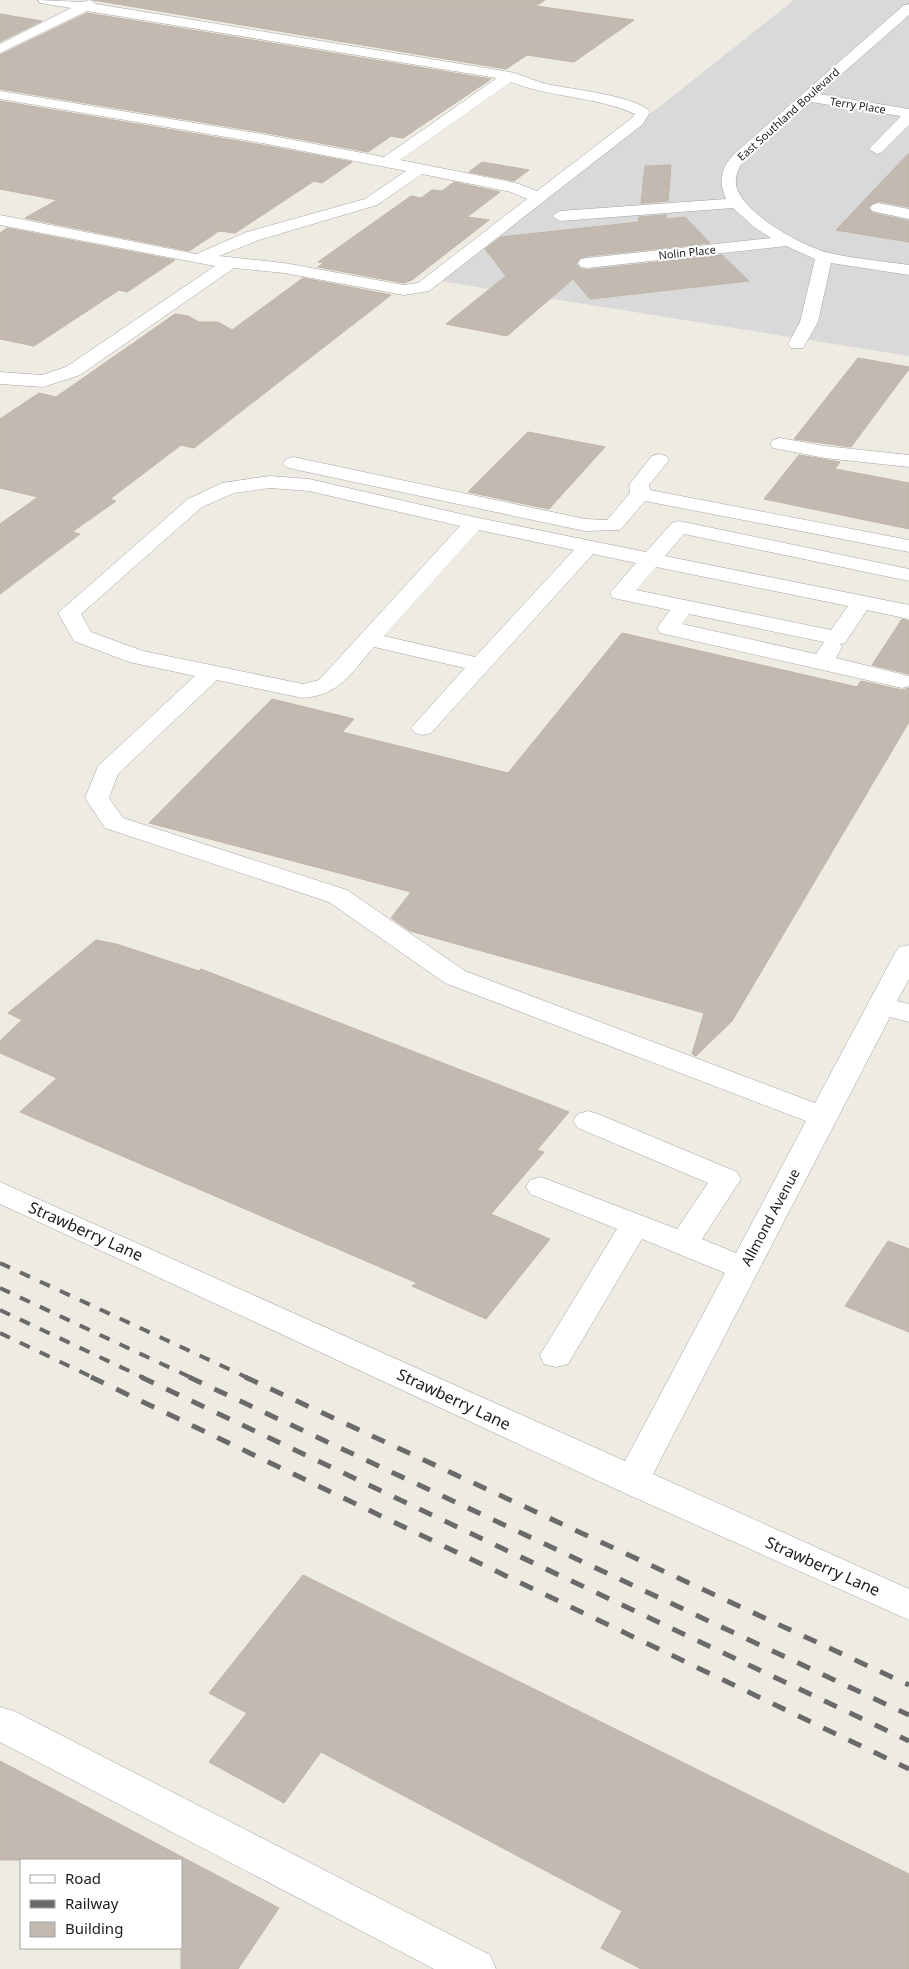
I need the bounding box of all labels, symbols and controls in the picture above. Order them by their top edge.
street label: East Southland Boulevard [734,64,842,164]
street label: Terry Place [829,93,887,117]
street label: Nolin Place [658,242,716,262]
street label: Allmond Avenue [736,1165,804,1269]
street label: Strawberry Lane [25,1196,147,1266]
street label: Strawberry Lane [394,1363,514,1435]
street label: Strawberry Lane [762,1531,884,1601]
legend [20,1859,182,1949]
text: Road [65,1868,101,1888]
text: Railway [65,1893,119,1913]
text: Building [65,1918,123,1938]

